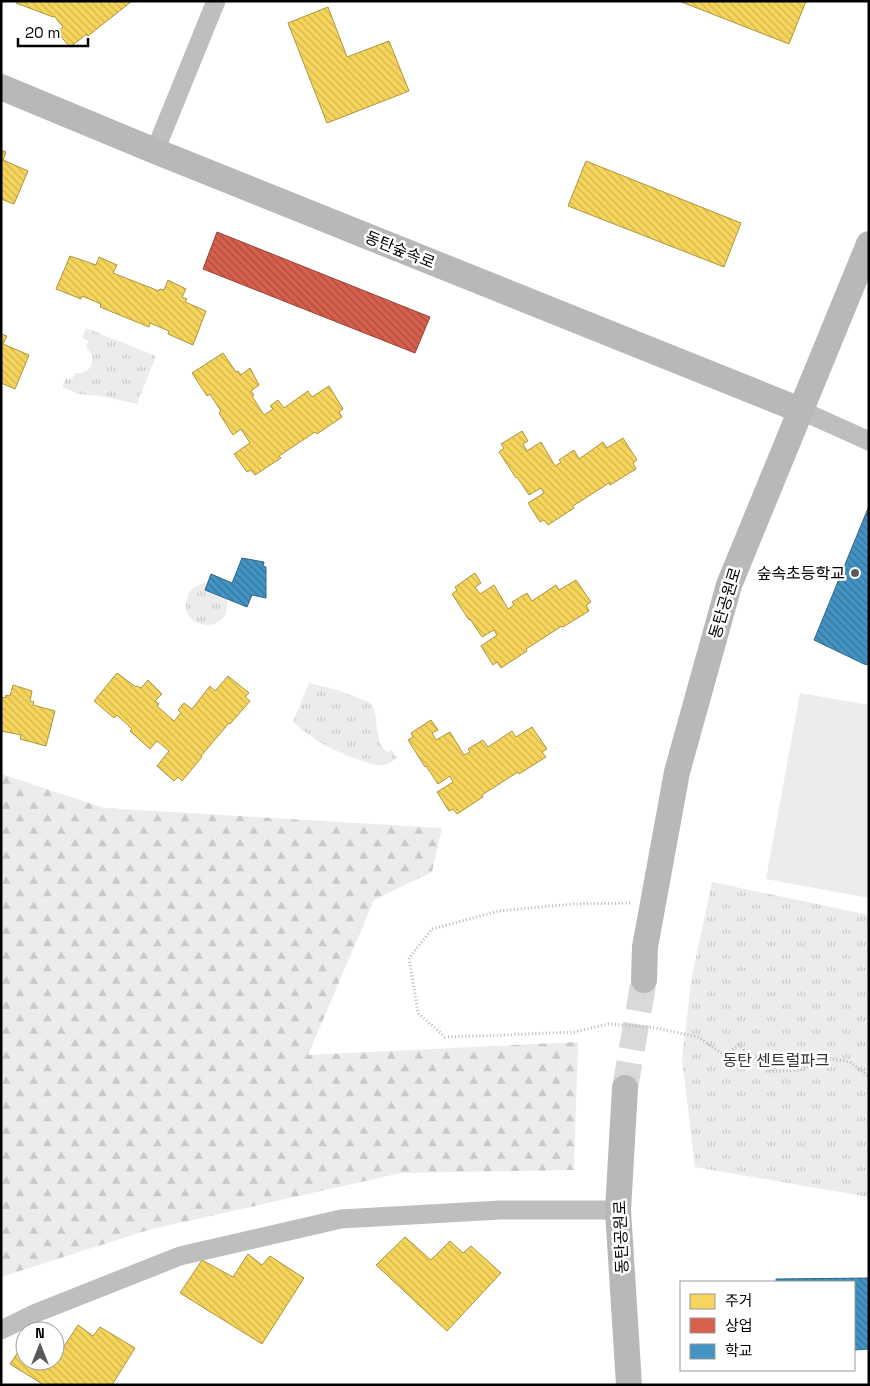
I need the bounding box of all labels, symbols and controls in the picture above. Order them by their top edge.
scale bar [18,15,88,47]
text: 20 m [25,23,60,42]
street label: 동탄숲속로 [362,226,438,274]
place label: 숲속초등학교 [757,563,845,584]
street label: 동탄공원로 [704,564,746,641]
marker: 숲속초등학교 [849,567,861,579]
park label: 동탄 센트럴파크 [722,1050,830,1071]
street label: 동탄공원로 [609,1200,633,1274]
legend [680,1281,855,1371]
text: 주거 [725,1291,753,1310]
text: 상업 [725,1316,753,1335]
north arrow [15,1321,65,1371]
text: N [35,1324,45,1342]
text: 학교 [725,1341,753,1360]

